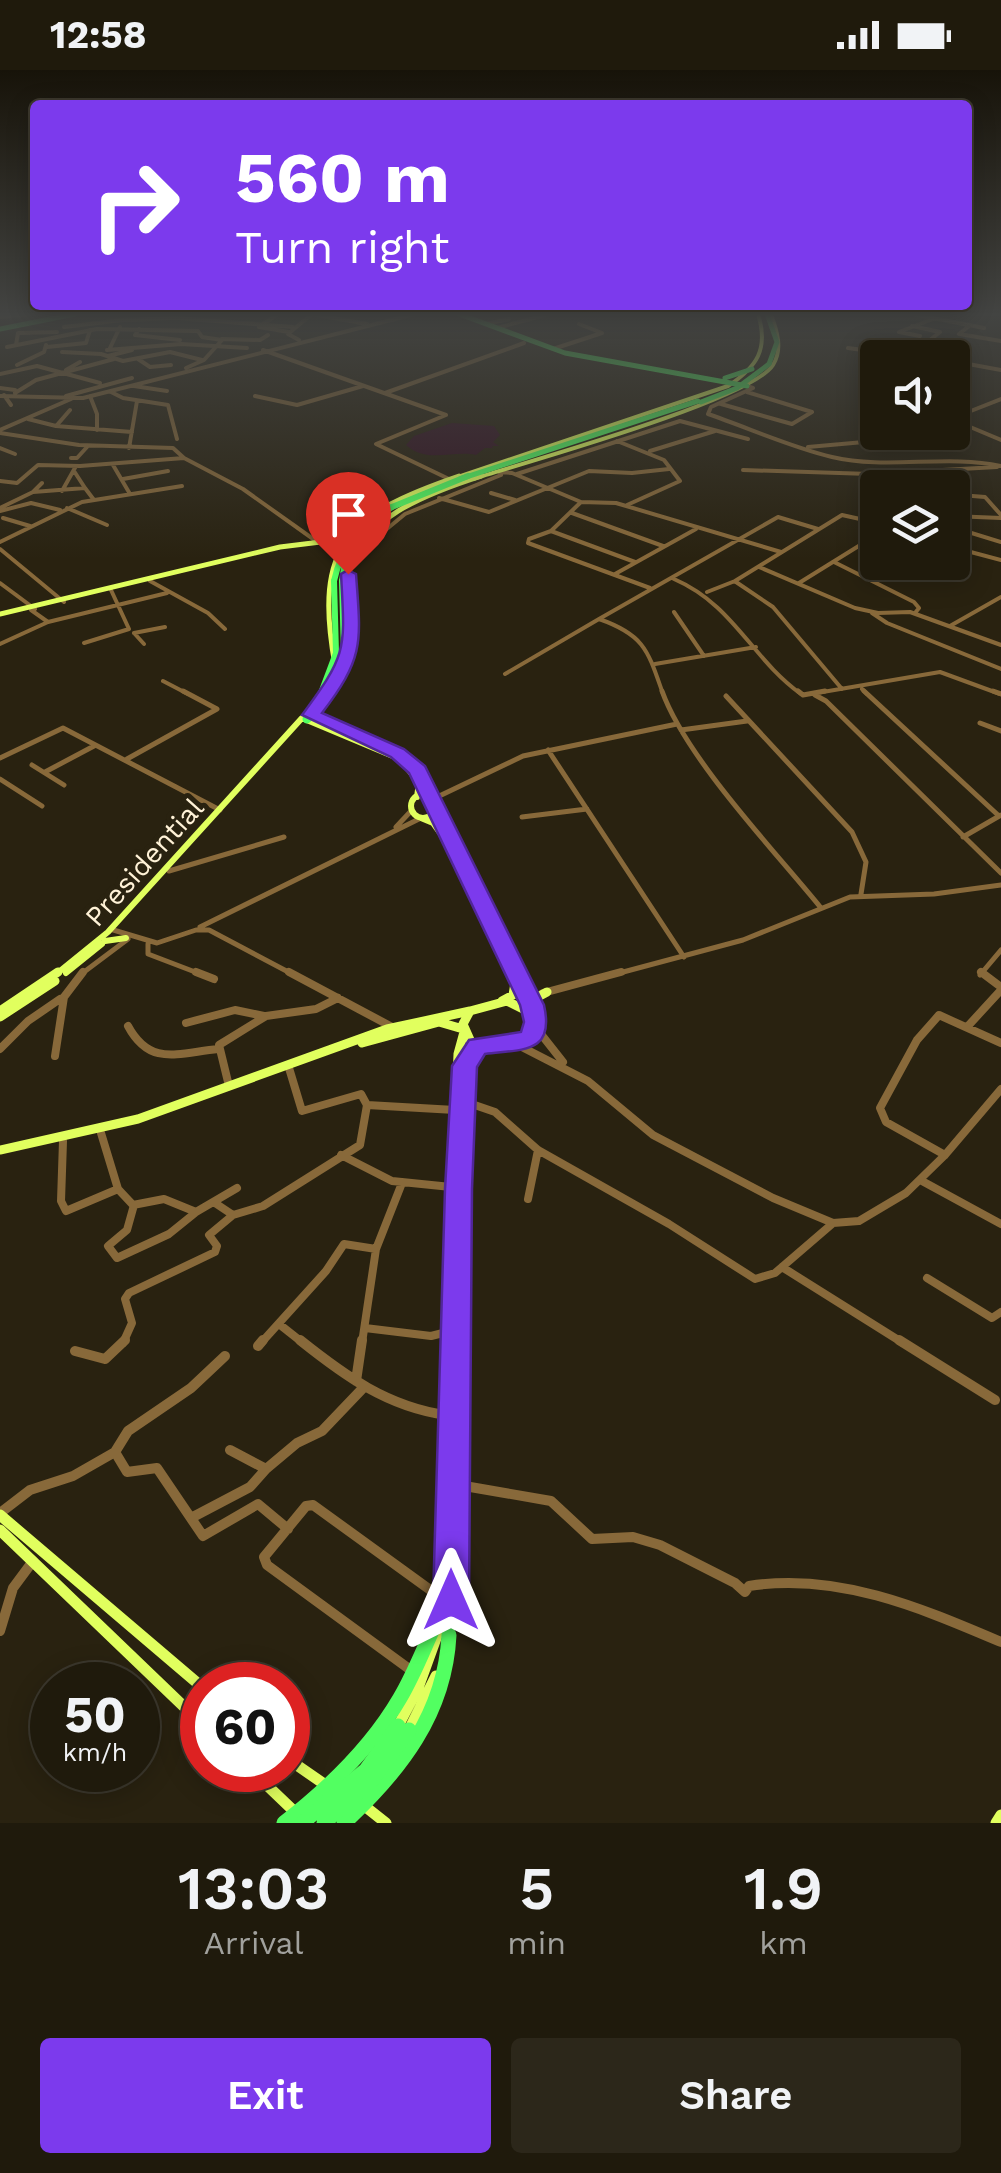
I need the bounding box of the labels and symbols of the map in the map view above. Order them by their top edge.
pin [306,472,391,575]
street label: Presidential [78,791,211,933]
position arrow [399,1548,503,1652]
speed limit sign: 60 [180,1662,310,1792]

